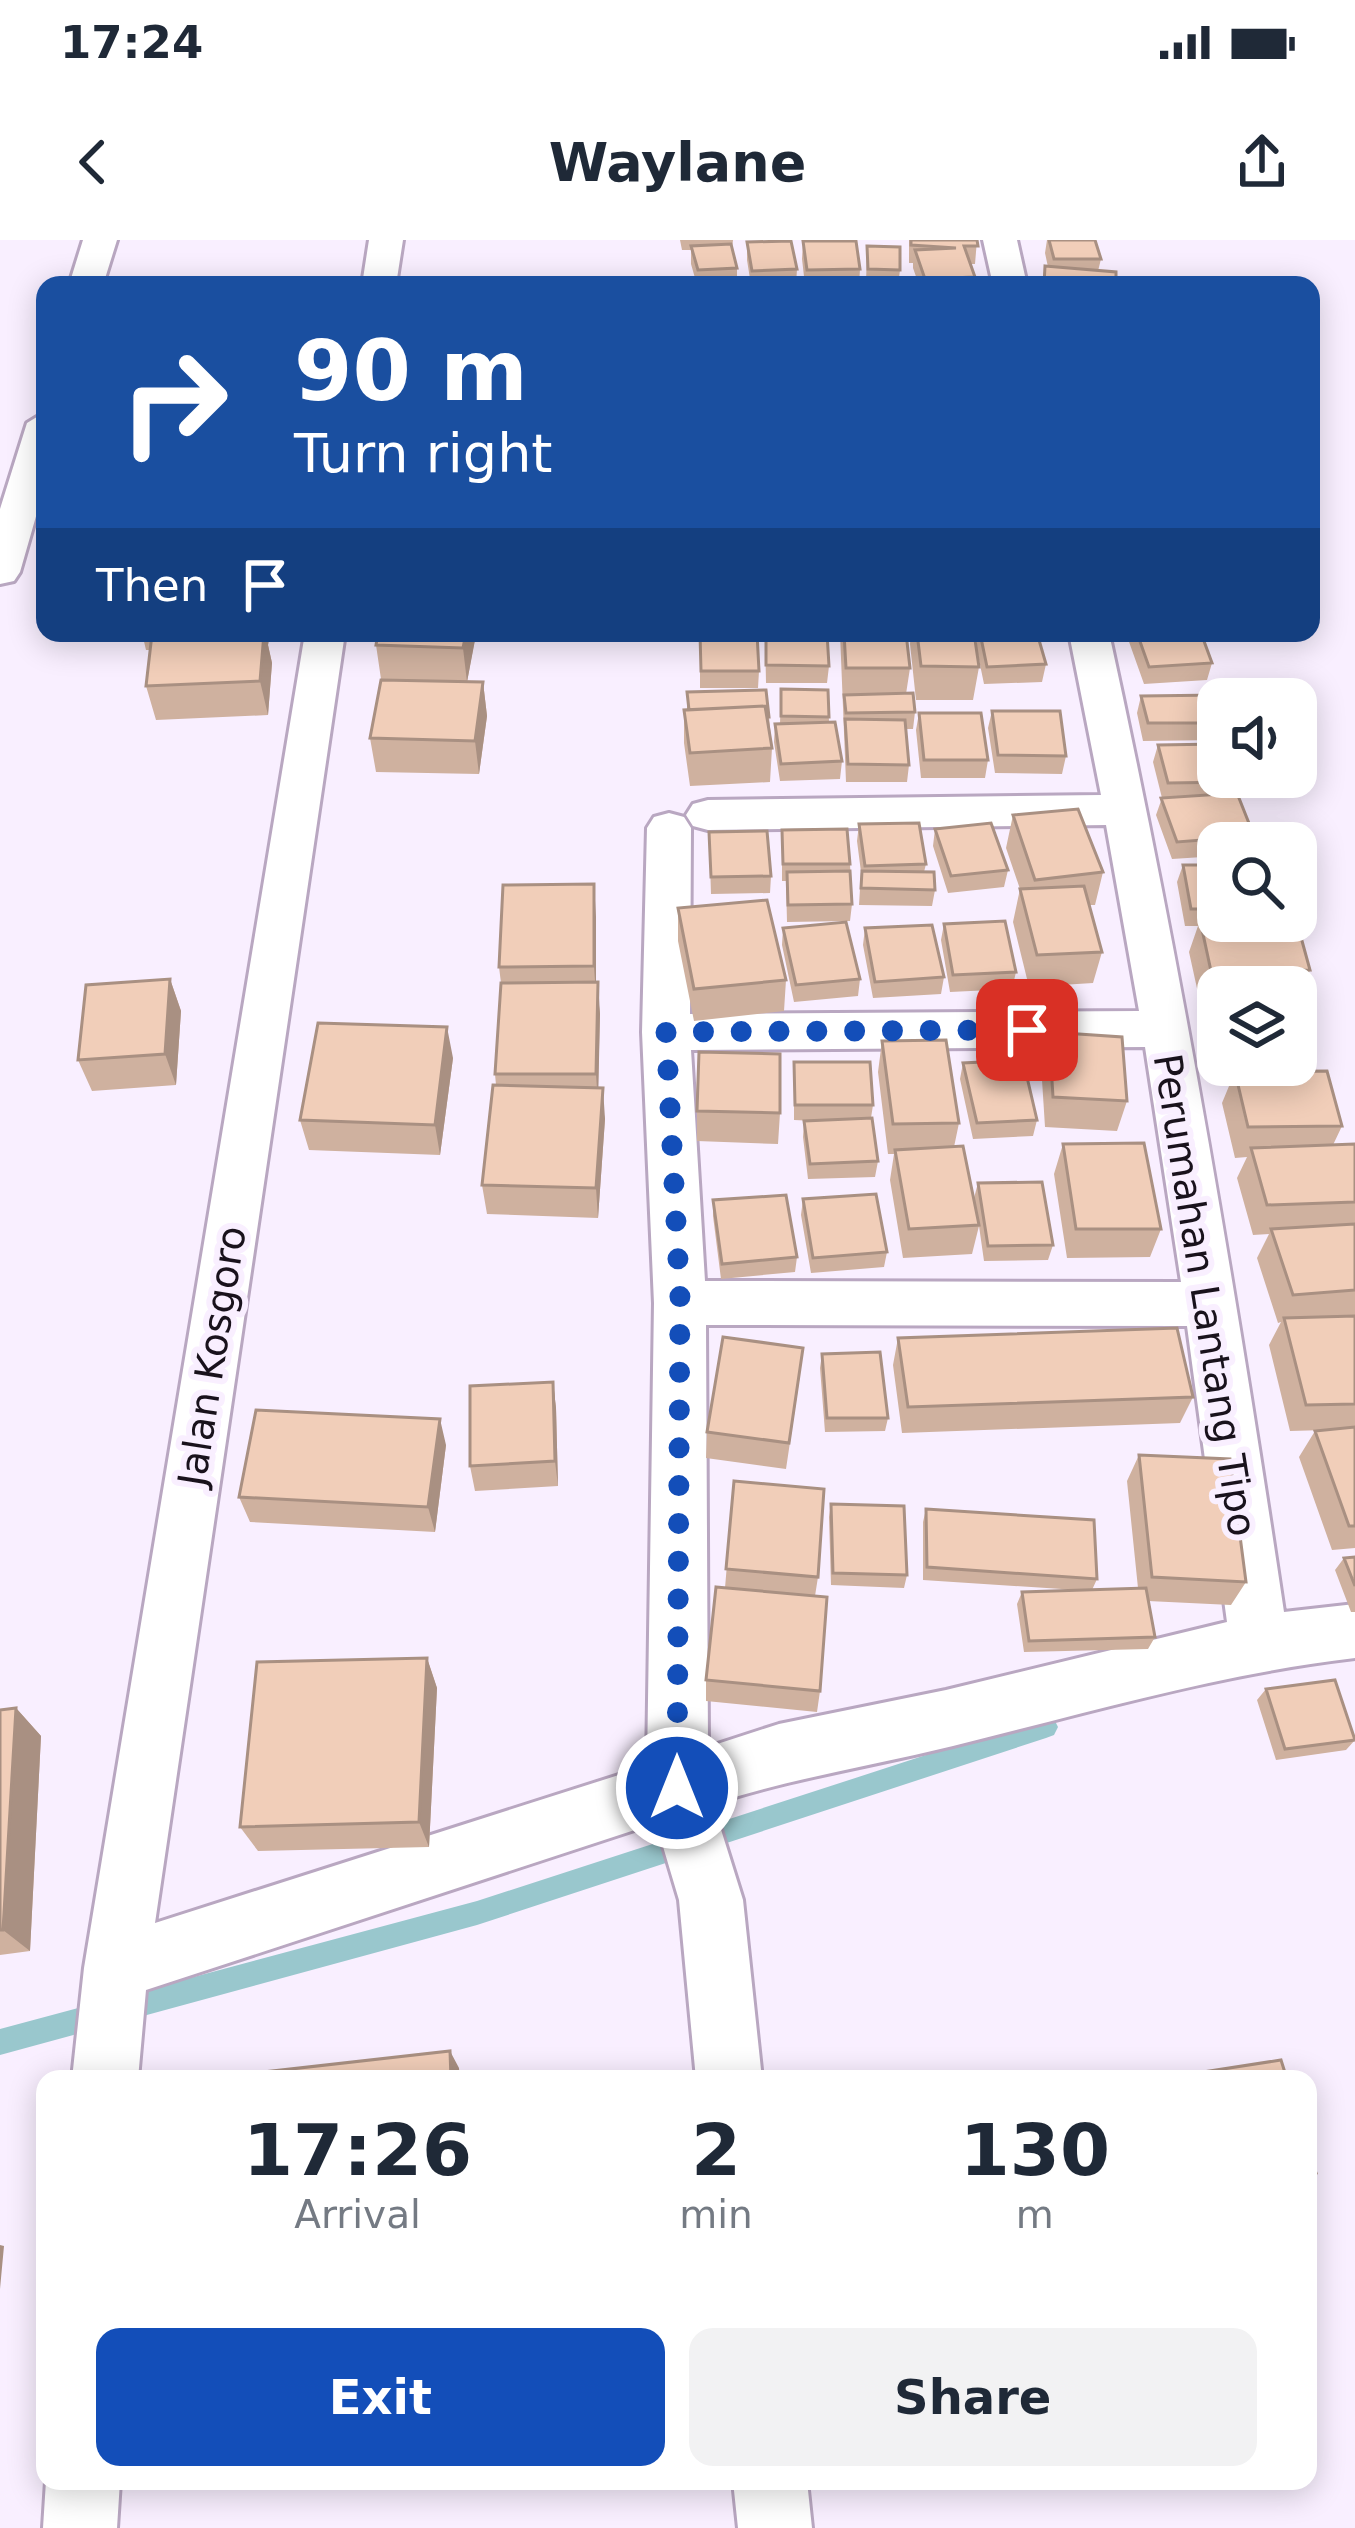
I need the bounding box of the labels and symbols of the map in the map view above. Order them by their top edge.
pin [976,979,1078,1081]
street label: Perumahan Lantang Tipo [1145,1050,1265,1540]
street label: Jalan Kosgoro [169,1223,255,1492]
position arrow [614,1725,740,1851]

